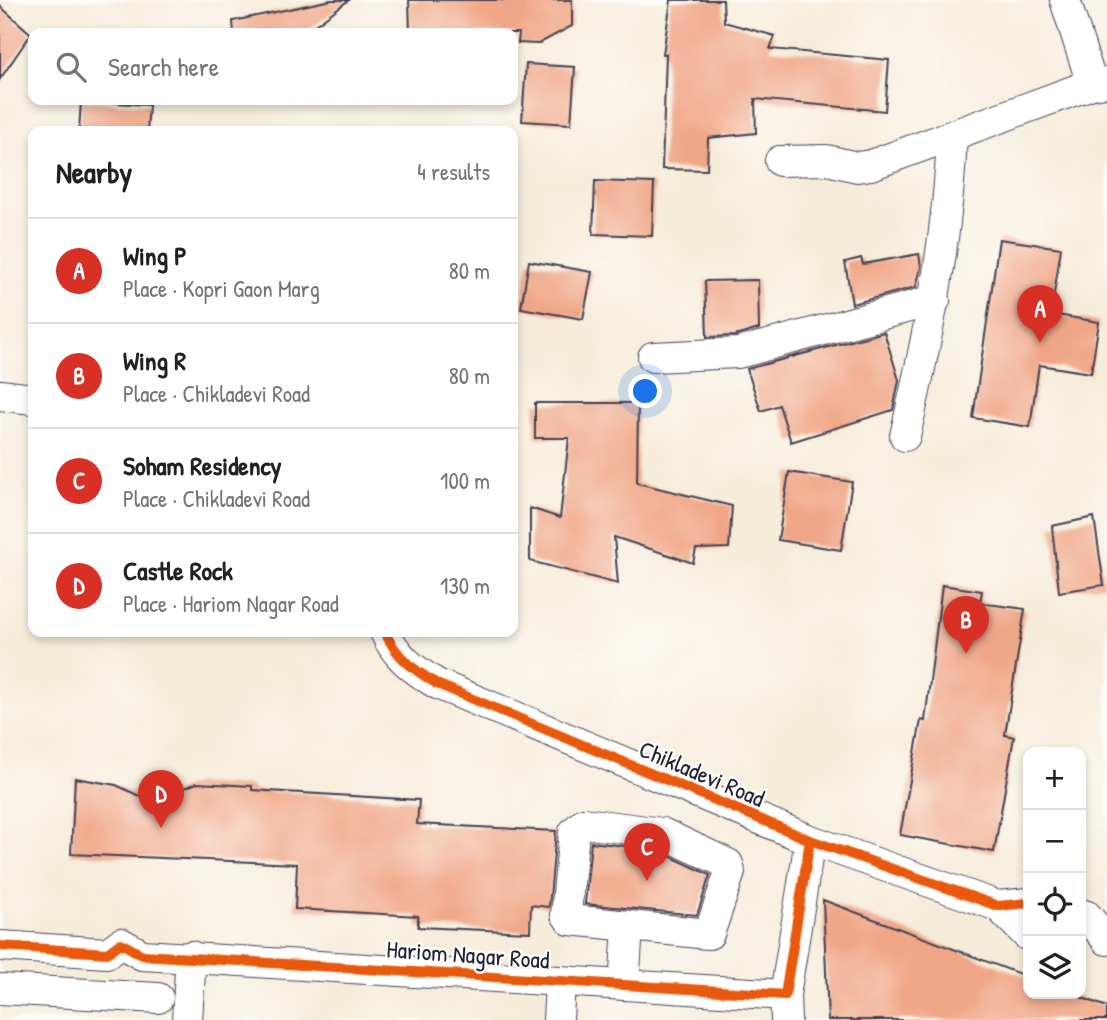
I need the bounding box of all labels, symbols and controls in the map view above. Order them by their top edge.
search box [28,28,518,105]
icon: search [52,48,90,86]
text: Search here [108,49,219,84]
text: Nearby [56,152,132,192]
text: 4 results [417,156,490,187]
text: Wing P [123,238,187,273]
text: A [73,255,85,286]
text: 80 m [449,255,490,286]
text: Place · Kopri Gaon Marg [123,273,320,304]
pin: A [1017,285,1063,343]
text: Wing R [123,343,186,378]
text: B [73,360,85,391]
text: 80 m [449,360,490,391]
your location [628,374,662,408]
text: Place · Chikladevi Road [123,378,310,409]
text: Soham Residency [123,448,282,483]
text: C [73,465,85,496]
text: 100 m [440,465,490,496]
text: Place · Chikladevi Road [123,483,310,514]
text: Castle Rock [123,553,233,588]
text: D [74,570,84,601]
text: 130 m [440,570,490,601]
text: Place · Hariom Nagar Road [123,588,339,619]
pin: B [943,596,989,654]
street label: Chikladevi Road [634,732,770,814]
map controls [1023,747,1086,999]
button: + [1023,747,1086,810]
pin: D [138,770,184,828]
button: − [1023,810,1086,873]
pin: C [624,823,670,881]
button: locate [1023,873,1086,936]
street label: Hariom Nagar Road [386,932,550,976]
button: layers [1023,936,1086,999]

